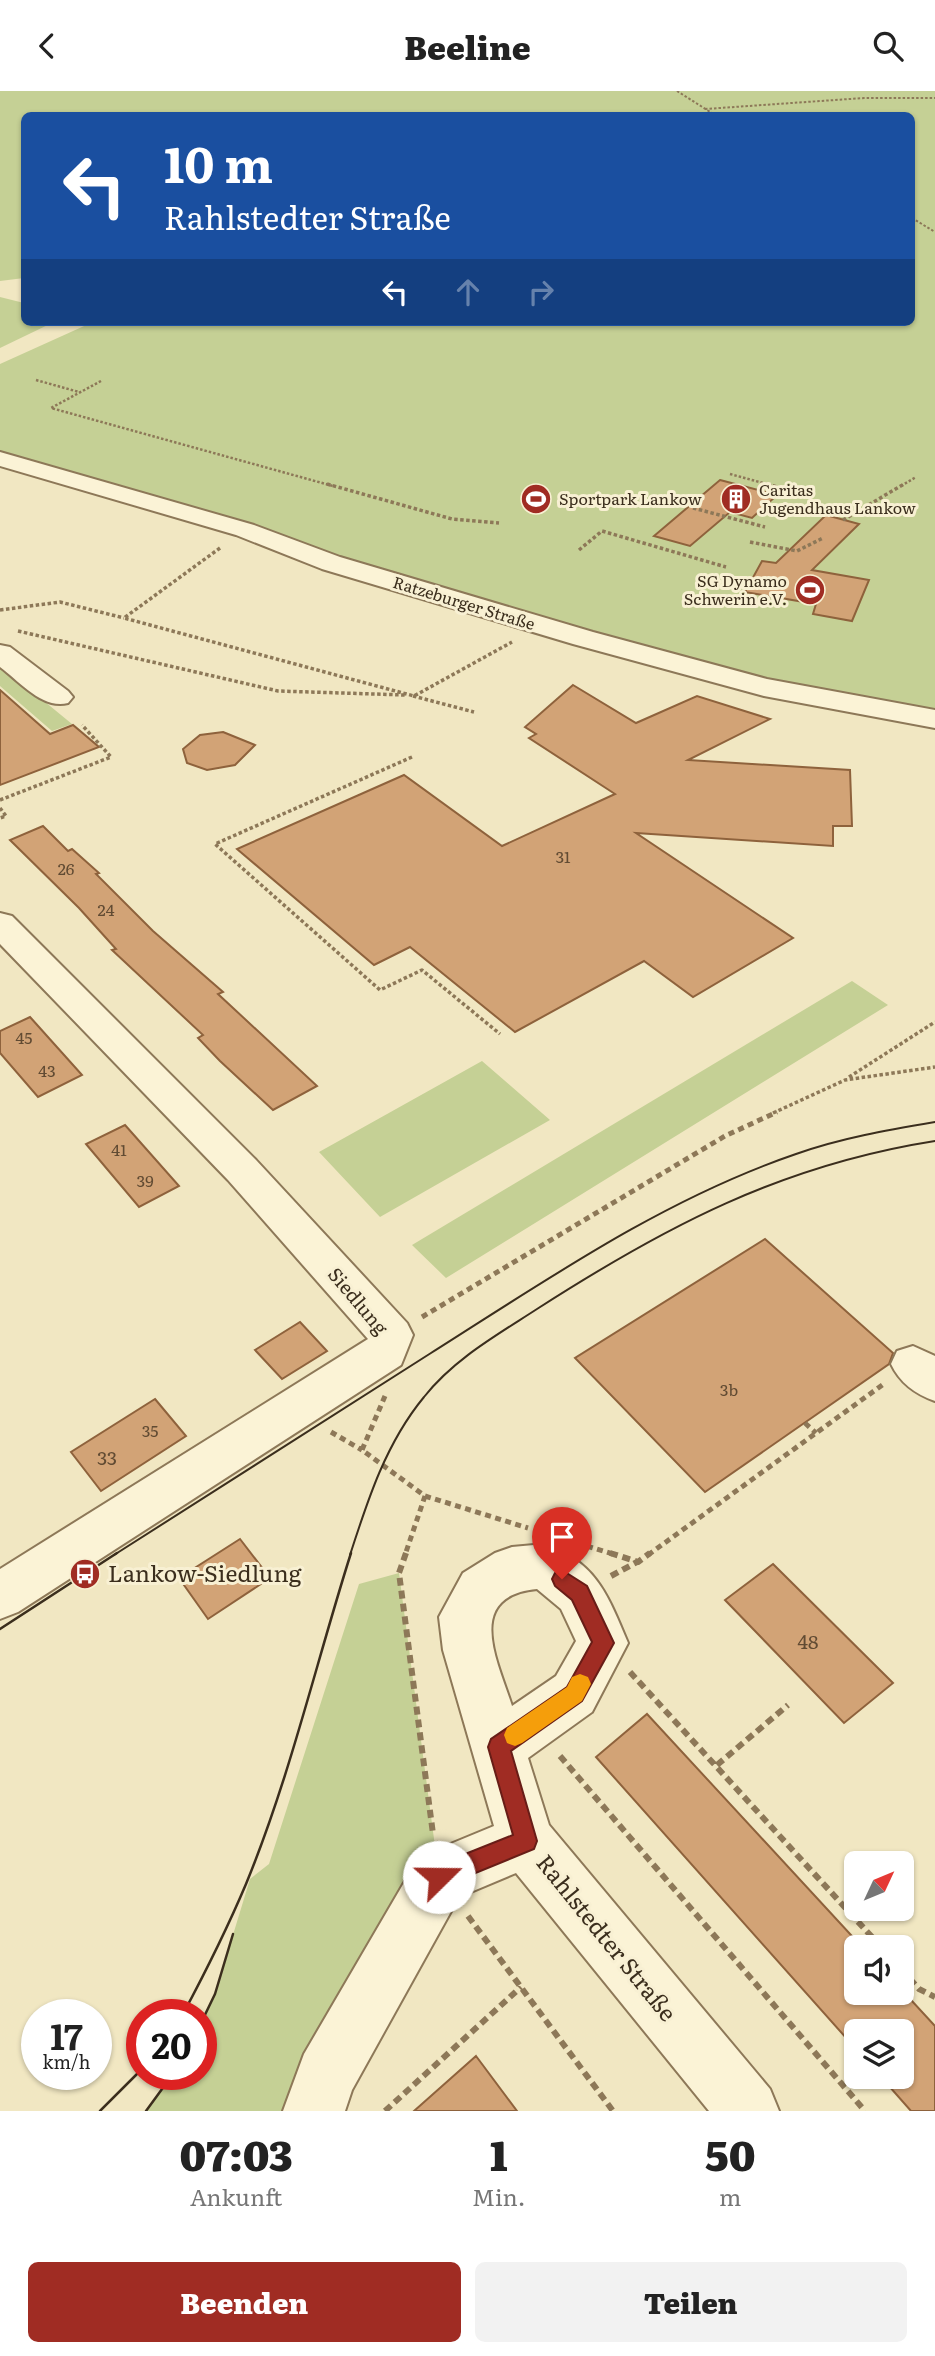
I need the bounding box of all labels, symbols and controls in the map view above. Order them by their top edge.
text: Beeline [404,22,531,70]
icon: back [28,27,66,65]
icon: search [869,27,907,65]
text: 10 m [164,125,273,198]
icon: left [49,140,140,231]
text: Rahlstedter Straße [164,192,451,240]
icon: left [376,273,414,311]
icon: ahead [449,273,487,311]
icon: right [522,273,560,311]
place label: Caritas Jugendhaus Lankow [759,477,916,519]
sports icon: Sportpark Lankow [519,482,553,516]
building icon: Caritas Jugendhaus Lankow [719,482,753,516]
place label: Sportpark Lankow [559,486,702,510]
place label: SG Dynamo Schwerin e.V. [684,568,787,610]
street label: Ratzeburger Straße [390,569,538,635]
sports icon: SG Dynamo Schwerin e.V. [793,573,827,607]
house number: 31 [555,844,571,868]
house number: 26 [58,856,75,880]
house number: 24 [98,897,115,921]
house number: 45 [16,1025,32,1049]
house number: 43 [38,1058,56,1082]
house number: 41 [111,1137,127,1161]
house number: 39 [136,1168,154,1192]
street label: Siedlung [322,1261,396,1340]
house number: 3b [720,1377,738,1401]
house number: 35 [142,1418,158,1442]
house number: 33 [97,1443,117,1471]
pin [532,1507,592,1579]
icon: arrive [543,1518,581,1556]
place label: Lankow-Siedlung [108,1555,302,1589]
bus stop icon: Lankow-Siedlung [68,1557,102,1591]
house number: 48 [798,1627,818,1655]
position arrow [402,1840,476,1914]
street label: Rahlstedter Straße [529,1846,686,2028]
north arrow [844,1851,914,1921]
map controls [844,1851,914,2089]
button: sound [844,1935,914,2005]
speed limit sign: 20 [126,1999,217,2090]
text: 17 [50,2009,83,2061]
button: layers [844,2019,914,2089]
text: km/h [43,2048,90,2075]
text: 07:03 [180,2122,293,2184]
text: 1 [490,2122,508,2184]
text: 50 [705,2122,756,2184]
text: Ankunft [190,2179,282,2213]
text: Min. [472,2179,525,2213]
text: m [719,2179,741,2213]
button: Beenden [28,2262,461,2342]
button: Teilen [475,2262,907,2342]

